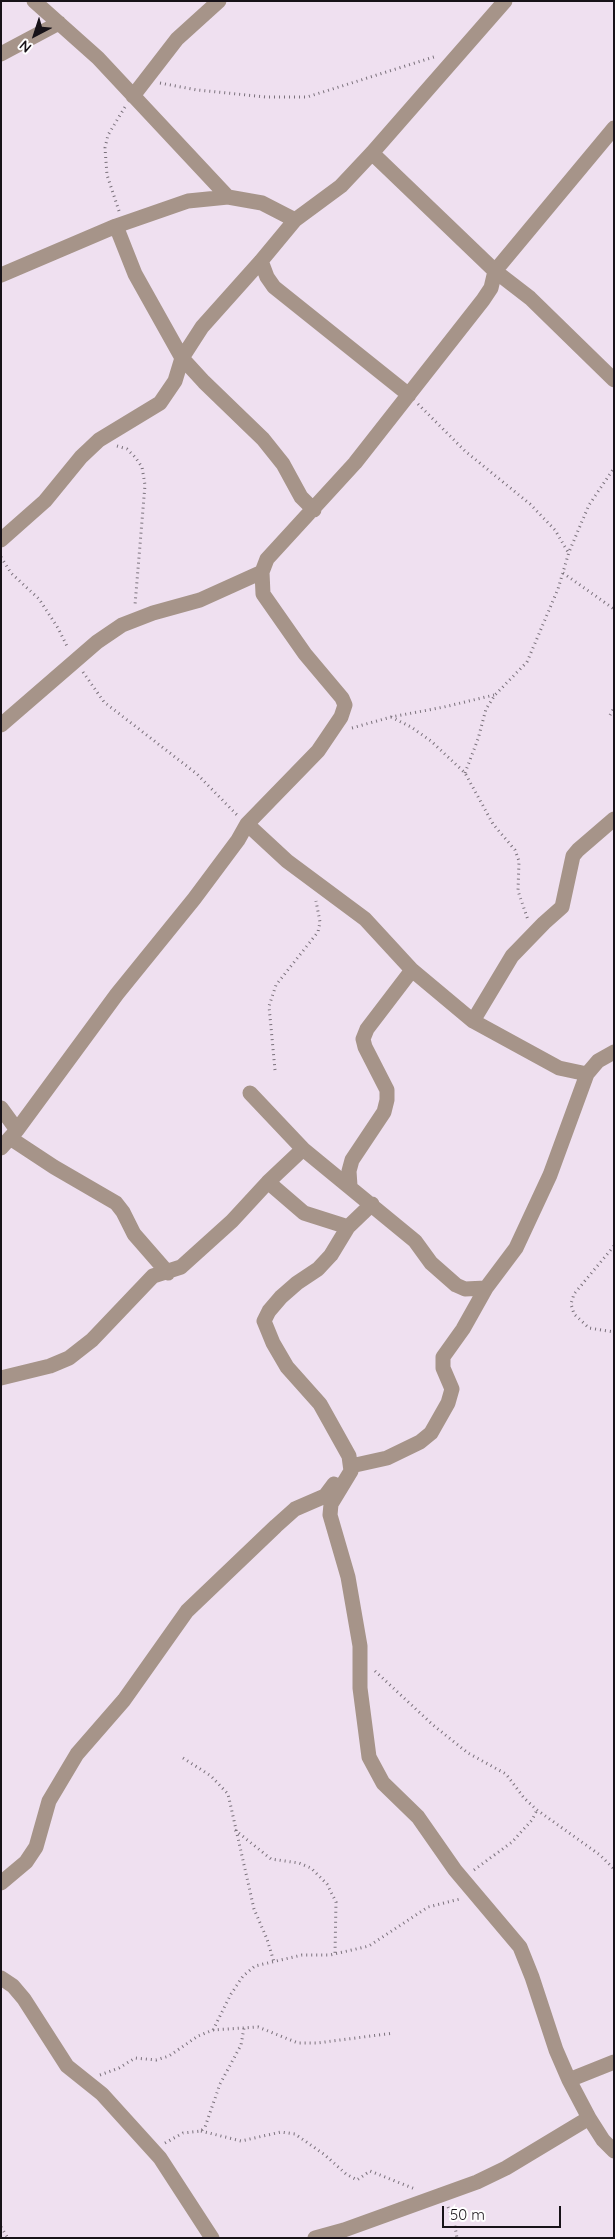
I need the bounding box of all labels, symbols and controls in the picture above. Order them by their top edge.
north arrow [10,10,60,60]
text: N [16,36,35,57]
scale bar [445,2196,564,2228]
text: 50 m [450,2205,485,2224]

